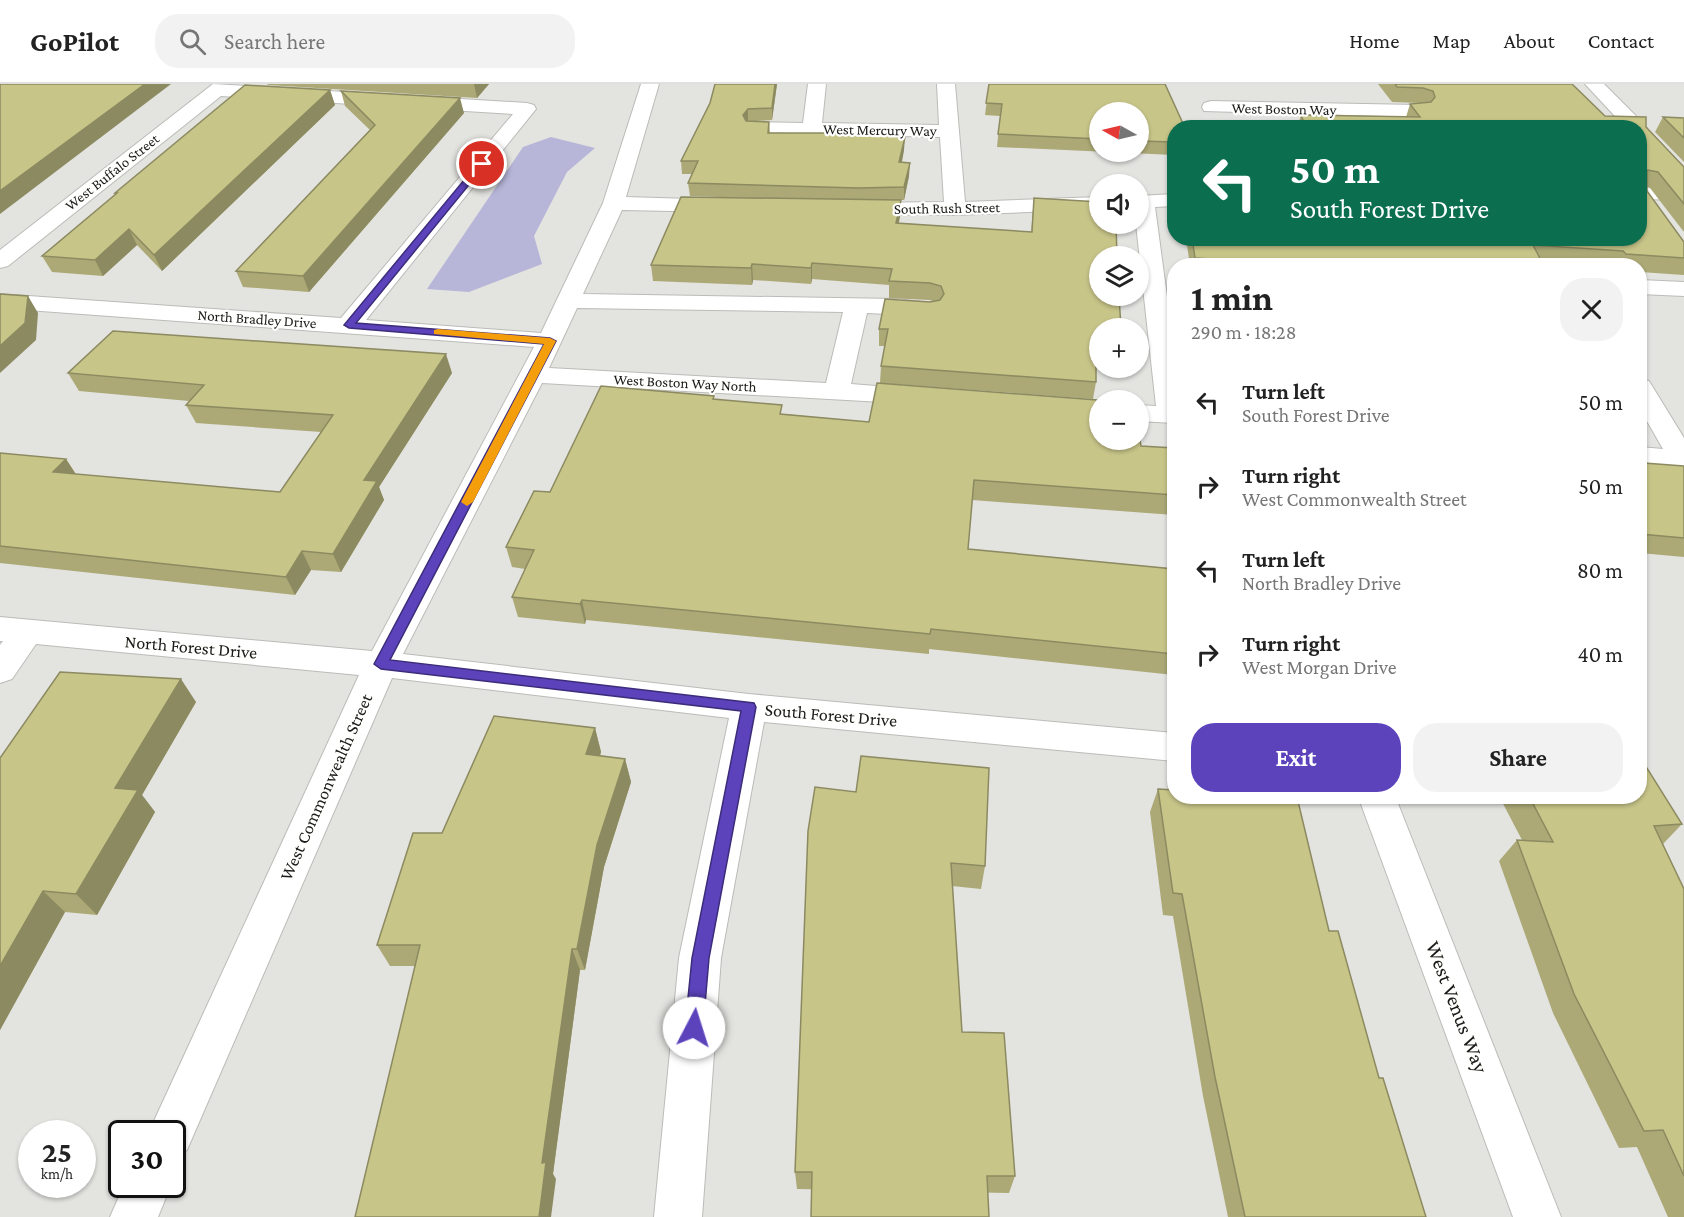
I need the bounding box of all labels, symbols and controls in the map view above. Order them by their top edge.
search box [155,14,575,68]
icon: search [176,25,209,58]
text: GoPilot [30,26,119,57]
text: Search here [224,29,325,54]
text: Home [1349,29,1399,53]
text: Map [1432,29,1471,53]
text: About [1504,29,1555,53]
text: Contact [1588,29,1654,53]
street label: West Boston Way [1231,100,1337,119]
north arrow [1089,102,1149,162]
map controls [1089,102,1149,450]
street label: West Mercury Way [823,121,937,140]
street label: West Buffalo Street [62,130,163,214]
pin [456,138,507,189]
icon: left [1191,144,1269,222]
text: 50 m [1290,145,1380,192]
icon: arrive [465,147,498,180]
button: sound [1089,174,1149,234]
text: South Forest Drive [1290,194,1489,224]
street label: South Rush Street [894,199,1001,217]
button: layers [1089,246,1149,306]
text: 1 min [1191,278,1273,318]
button: close [1560,278,1623,341]
street label: North Bradley Drive [197,307,317,332]
button: + [1089,318,1149,378]
text: 290 m · 18:28 [1191,321,1296,343]
street label: West Boston Way North [613,371,757,396]
text: Turn left [1242,379,1325,404]
icon: left [1191,386,1224,419]
button: − [1089,390,1149,450]
text: 50 m [1578,390,1623,415]
text: South Forest Drive [1242,404,1390,426]
text: Turn right [1242,463,1340,488]
icon: right [1191,470,1224,503]
text: 50 m [1578,474,1623,499]
text: West Commonwealth Street [1242,488,1467,510]
text: Turn left [1242,547,1325,572]
icon: left [1191,554,1224,587]
text: 80 m [1577,558,1623,583]
text: North Bradley Drive [1242,572,1401,594]
street label: North Forest Drive [124,631,258,663]
text: Turn right [1242,631,1340,656]
icon: right [1191,638,1224,671]
text: 40 m [1578,642,1623,667]
text: West Morgan Drive [1242,656,1397,678]
street label: West Commonwealth Street [276,690,377,883]
street label: South Forest Drive [764,699,898,731]
button: Exit [1191,723,1401,792]
button: Share [1413,723,1623,792]
street label: West Venus Way [1421,938,1493,1077]
position arrow [662,996,726,1060]
speed limit sign: 30 [108,1120,186,1198]
text: 25 [42,1135,72,1168]
text: km/h [41,1166,73,1182]

